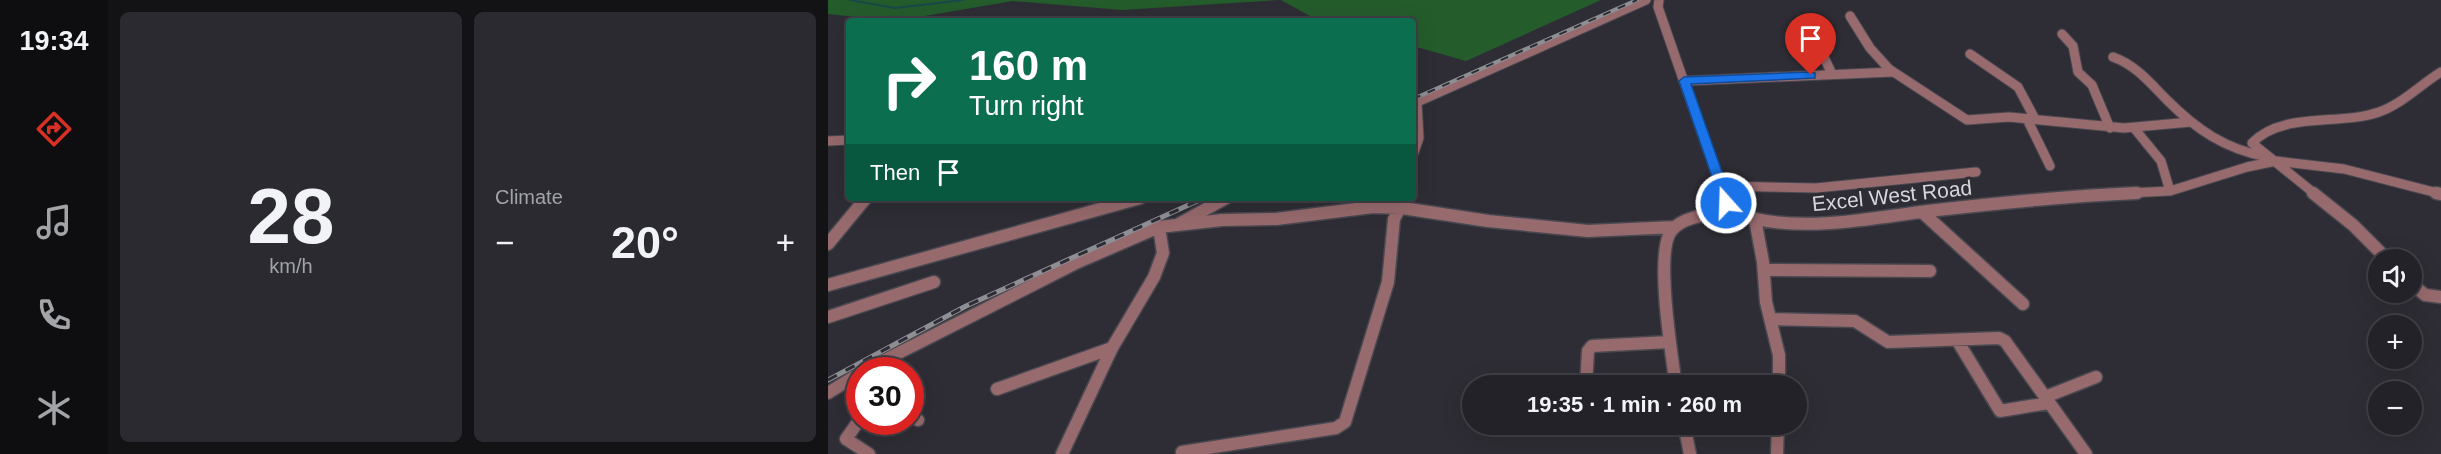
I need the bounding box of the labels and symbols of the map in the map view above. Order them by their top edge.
pin [1785,13,1836,75]
position arrow [1694,171,1758,235]
street label: Excel West Road [1811,176,1973,215]
speed limit sign: 30 [846,357,924,435]

